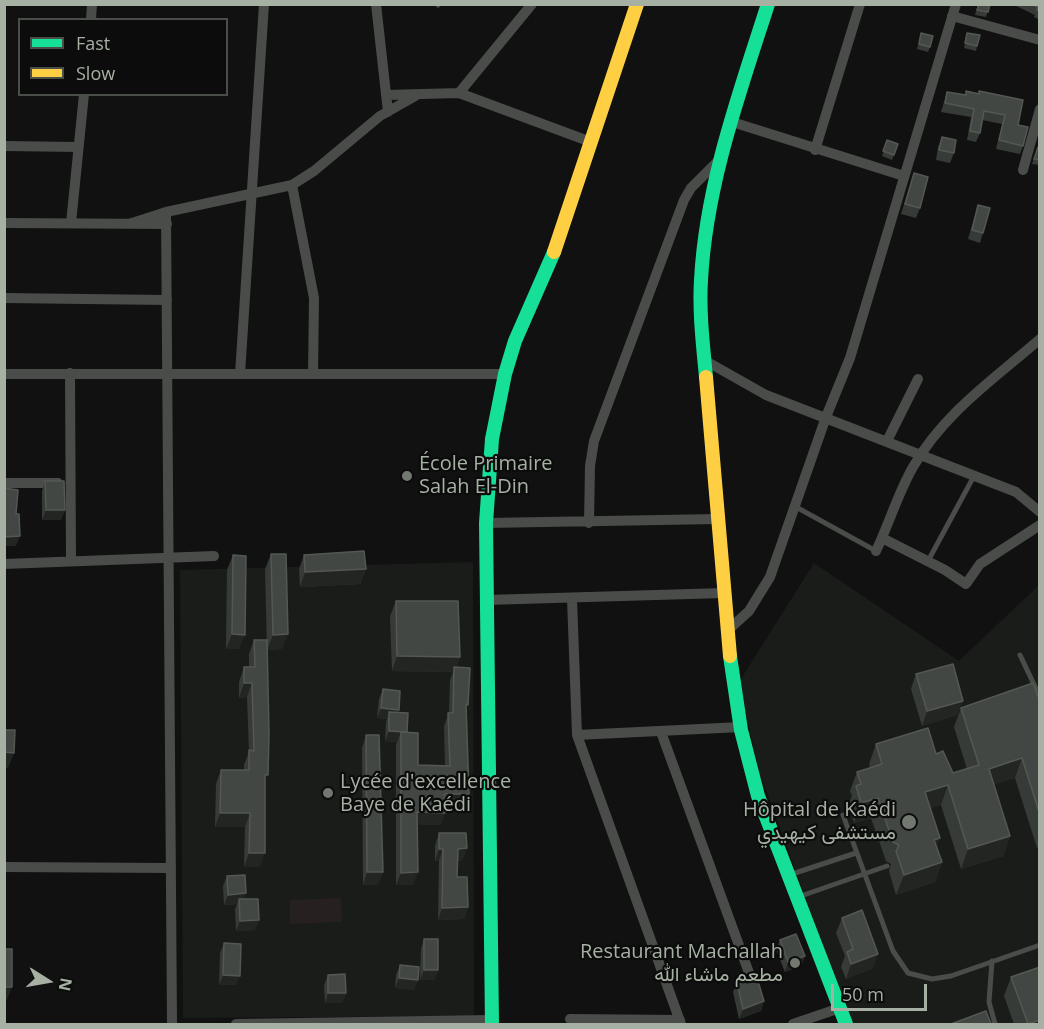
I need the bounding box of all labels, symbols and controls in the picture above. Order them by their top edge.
legend [18,18,228,96]
text: Fast [76,31,110,55]
text: Slow [76,61,115,85]
place label: École Primaire Salah El-Din [419,452,553,499]
marker: École Primaire Salah El-Din [400,469,414,483]
place label: Lycée d'excellence Baye de Kaédi [340,770,511,817]
marker: Lycée d'excellence Baye de Kaédi [321,786,335,800]
place label: Hôpital de Kaédi مستشفى كيهيدي [743,798,896,845]
marker: Hôpital de Kaédi مستشفى كيهيدي [900,813,918,831]
place label: Restaurant Machallah مطعم ماشاء الله [580,940,783,987]
north arrow [18,951,78,1011]
marker: Restaurant Machallah مطعم ماشاء الله [788,956,802,970]
scale bar [834,972,930,1010]
text: N [54,976,78,993]
text: 50 m [842,982,884,1006]

